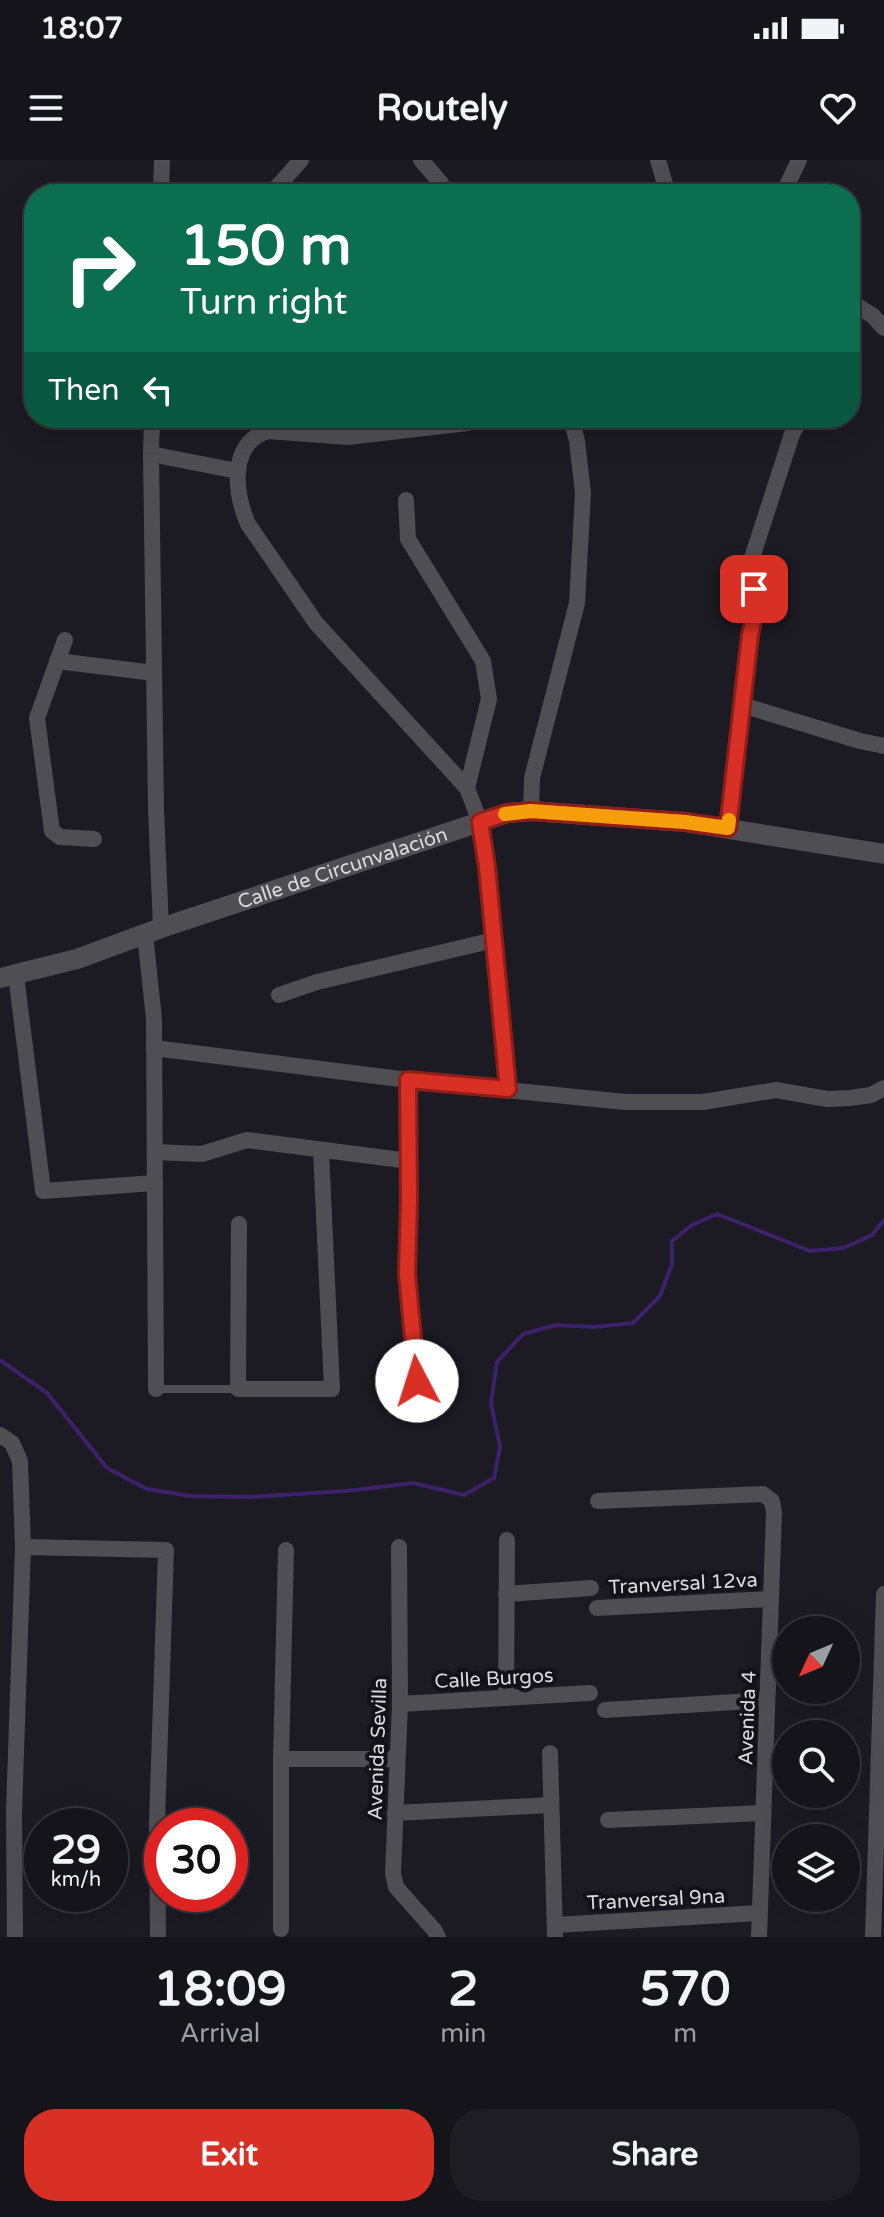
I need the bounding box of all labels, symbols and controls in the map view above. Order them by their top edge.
text: 18:07 [40,10,123,47]
icon: menu [24,86,68,130]
icon: heart [816,86,860,130]
text: Routely [376,87,508,130]
text: 150 m [180,213,351,280]
icon: right [48,216,152,320]
text: Turn right [180,281,347,324]
icon: left [136,368,180,412]
text: Then [48,372,120,409]
pin [720,555,788,623]
icon: arrive [732,567,776,611]
street label: Calle de Circunvalación [235,823,451,915]
position arrow [375,1339,459,1423]
street label: Tranversal 12va [608,1568,758,1600]
north arrow [772,1616,860,1704]
map controls [772,1616,860,1912]
street label: Calle Burgos [434,1664,554,1694]
street label: Avenida 4 [734,1670,762,1766]
street label: Avenida Sevilla [364,1677,392,1821]
button: search [772,1720,860,1808]
speed limit sign: 30 [144,1808,248,1912]
button: layers [772,1824,860,1912]
text: 29 [51,1826,101,1874]
text: km/h [51,1868,101,1892]
street label: Tranversal 9na [586,1884,726,1916]
text: 18:09 [154,1961,287,2019]
text: 2 [448,1961,478,2019]
text: 570 [640,1961,730,2019]
text: Arrival [180,2018,260,2049]
text: min [440,2018,486,2049]
text: m [673,2018,697,2049]
button: Exit [24,2109,434,2201]
button: Share [450,2109,860,2201]

